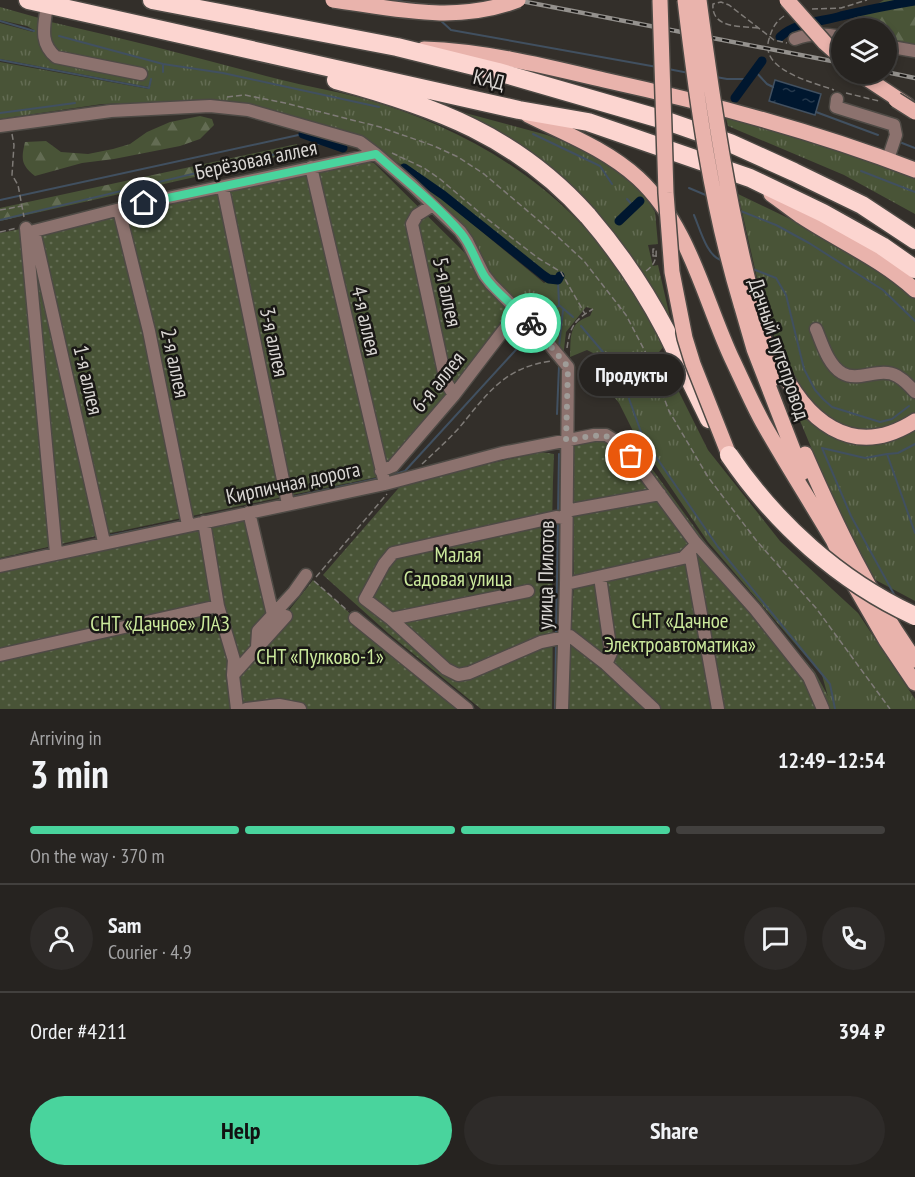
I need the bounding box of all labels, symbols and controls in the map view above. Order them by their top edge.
map controls [831,18,897,84]
button: layers [831,18,897,84]
street label: КАД [471,63,508,96]
street label: Берёзовая аллея [192,133,319,186]
pin [118,177,169,228]
icon: home [127,186,160,219]
street label: 5-я аллея [427,255,468,329]
street label: Дачный путепровод [743,274,816,423]
street label: 4-я аллея [345,284,388,358]
courier [501,293,561,353]
street label: 3-я аллея [254,305,295,379]
icon: bike [515,307,548,340]
street label: 2-я аллея [155,326,196,400]
street label: 1-я аллея [67,343,110,417]
street label: 6-я аллея [405,346,470,418]
callout: Продукты [578,354,684,396]
text: Продукты [595,362,668,388]
pin [605,430,656,481]
icon: bag [614,439,647,472]
street label: Кирпичная дорога [223,455,362,510]
street label: улица Пилотов [531,520,560,630]
park label: Малая Садовая улица [404,541,512,592]
park label: СНТ «Дачное Электроавтоматика» [604,607,756,658]
park label: СНТ «Дачное» ЛАЗ [90,610,230,637]
park label: СНТ «Пулково-1» [256,643,384,670]
text: Arriving in [30,725,102,751]
text: 12:49–12:54 [778,746,885,774]
text: 3 min [30,748,109,799]
text: On the way · 370 m [30,843,165,869]
button: person [30,907,93,970]
button: chat [744,907,807,970]
button: phone [822,907,885,970]
text: Sam [108,911,141,939]
text: Courier · 4.9 [108,939,192,965]
text: Order #4211 [30,1017,127,1045]
text: 394 ₽ [838,1017,885,1045]
button: Help [30,1096,452,1165]
button: Share [464,1096,885,1165]

